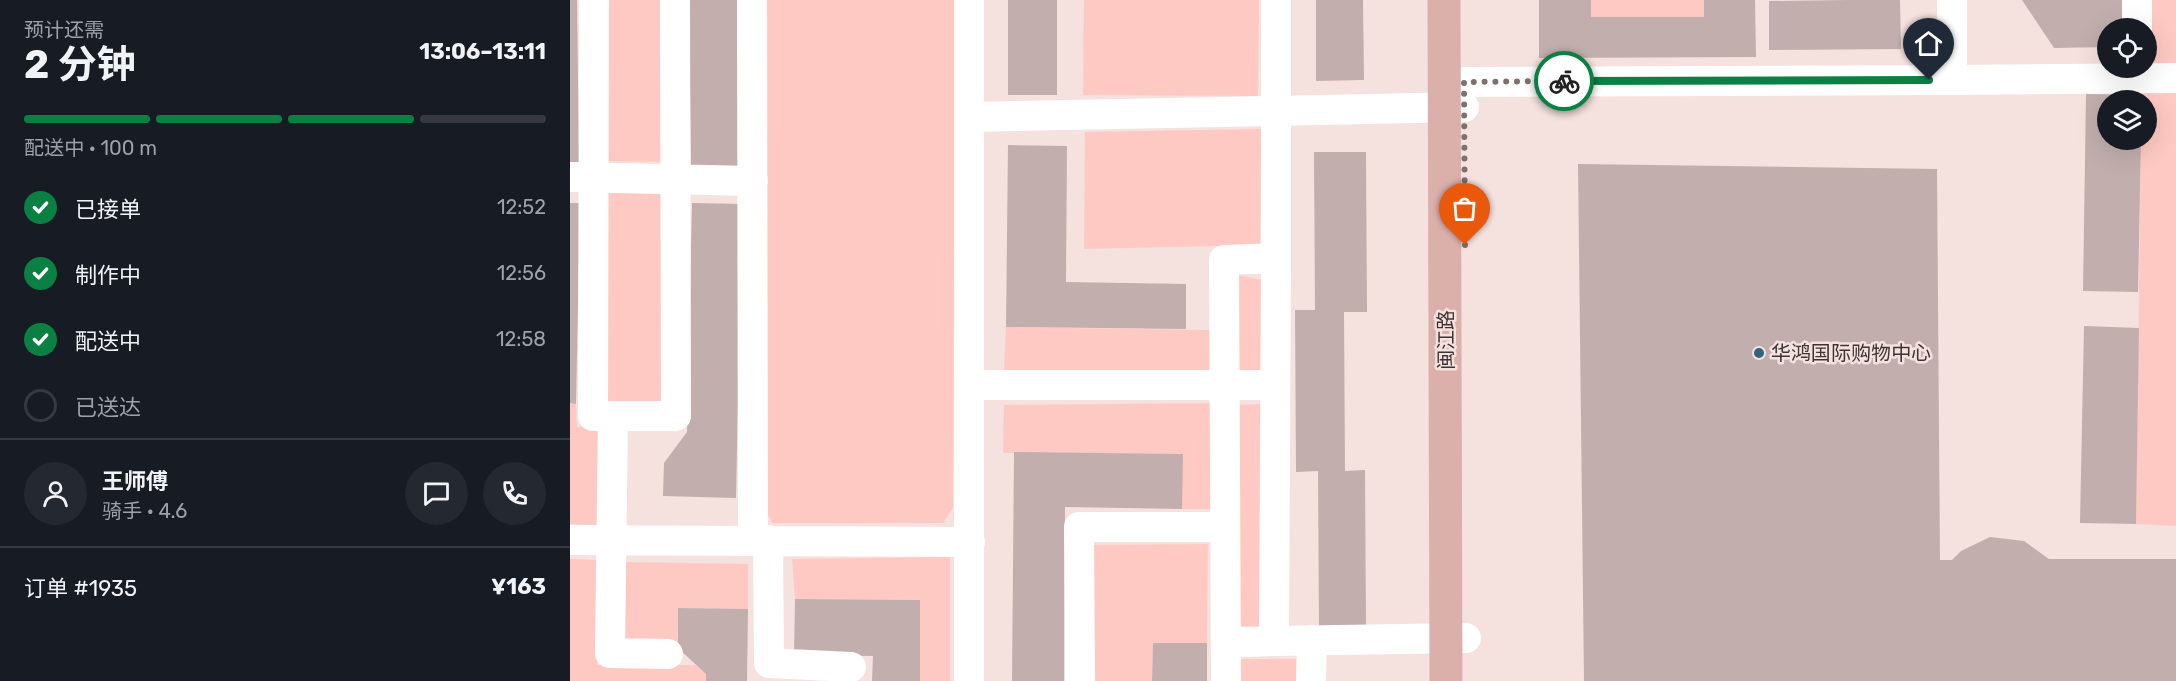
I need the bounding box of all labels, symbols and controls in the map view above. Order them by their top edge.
text: 预计还需 [24,18,104,42]
pin [1903,18,1954,80]
map controls [2097,18,2157,150]
button: locate [2097,18,2157,78]
icon: home [1912,27,1945,60]
text: 13:06–13:11 [419,38,546,65]
text: 2 分钟 [24,42,136,88]
courier [1534,51,1594,111]
icon: bike [1548,65,1581,98]
button: layers [2097,90,2157,150]
text: 配送中 · 100 m [24,136,157,160]
pin [1439,183,1490,245]
icon: check [24,191,57,224]
icon: bag [1448,192,1481,225]
text: 12:52 [497,195,546,219]
text: 已接单 [75,196,141,223]
icon: check [24,257,57,290]
text: 12:56 [497,261,546,285]
text: 制作中 [75,262,141,289]
street label: 闽江路 [1434,310,1458,370]
icon: check [24,323,57,356]
text: 12:58 [496,327,546,351]
text: 配送中 [75,328,141,355]
place label: 华鸿国际购物中心 [1771,341,1931,365]
marker: 华鸿国际购物中心 [1752,346,1766,360]
text: 已送达 [75,394,141,421]
button: person [24,462,87,525]
button: chat [405,462,468,525]
button: phone [483,462,546,525]
text: 王师傅 [102,468,168,495]
text: 骑手 · 4.6 [102,499,187,523]
text: ¥163 [491,573,546,600]
text: 订单 #1935 [24,575,137,602]

